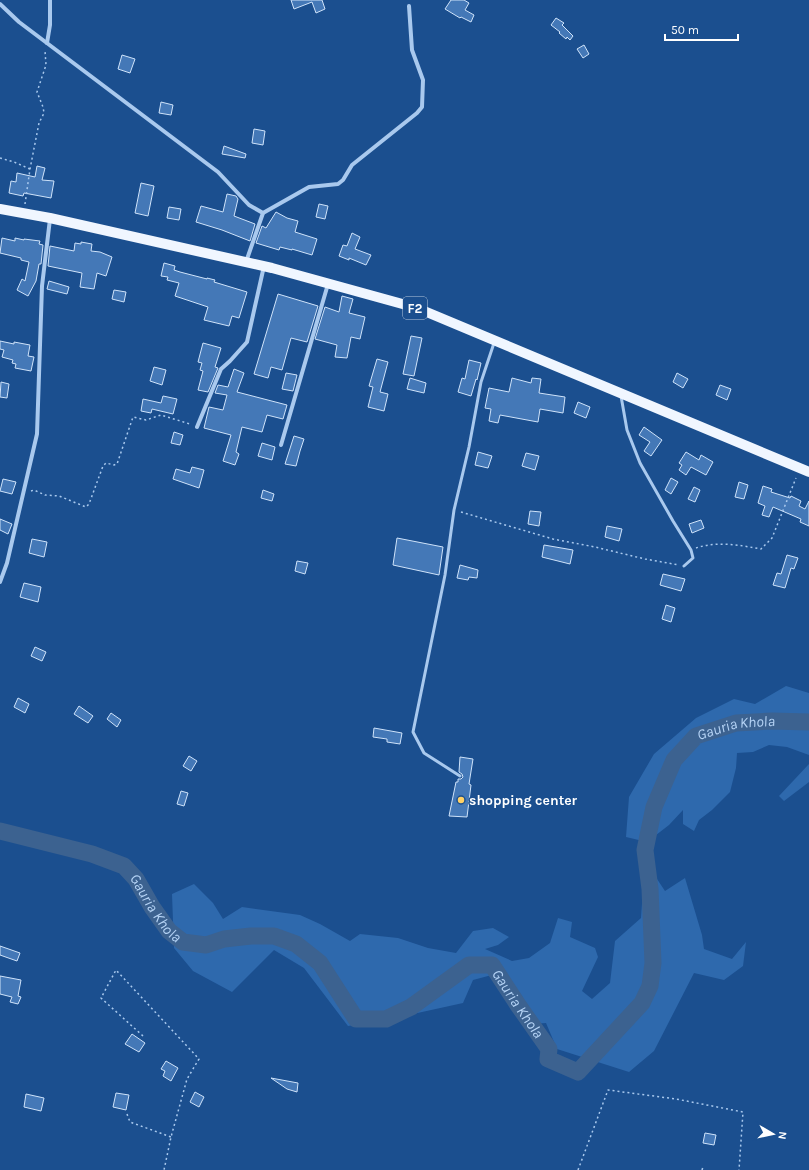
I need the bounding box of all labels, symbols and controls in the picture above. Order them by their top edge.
scale bar [665,16,738,42]
text: 50 m [671,23,699,37]
road number: F2 [403,297,427,319]
water label: Gauria Khola [695,712,775,744]
place label: shopping center [469,792,578,809]
marker: shopping center [456,795,466,805]
water label: Gauria Khola [126,870,185,946]
water label: Gauria Khola [488,966,548,1042]
north arrow [753,1114,793,1154]
text: N [775,1131,789,1140]

